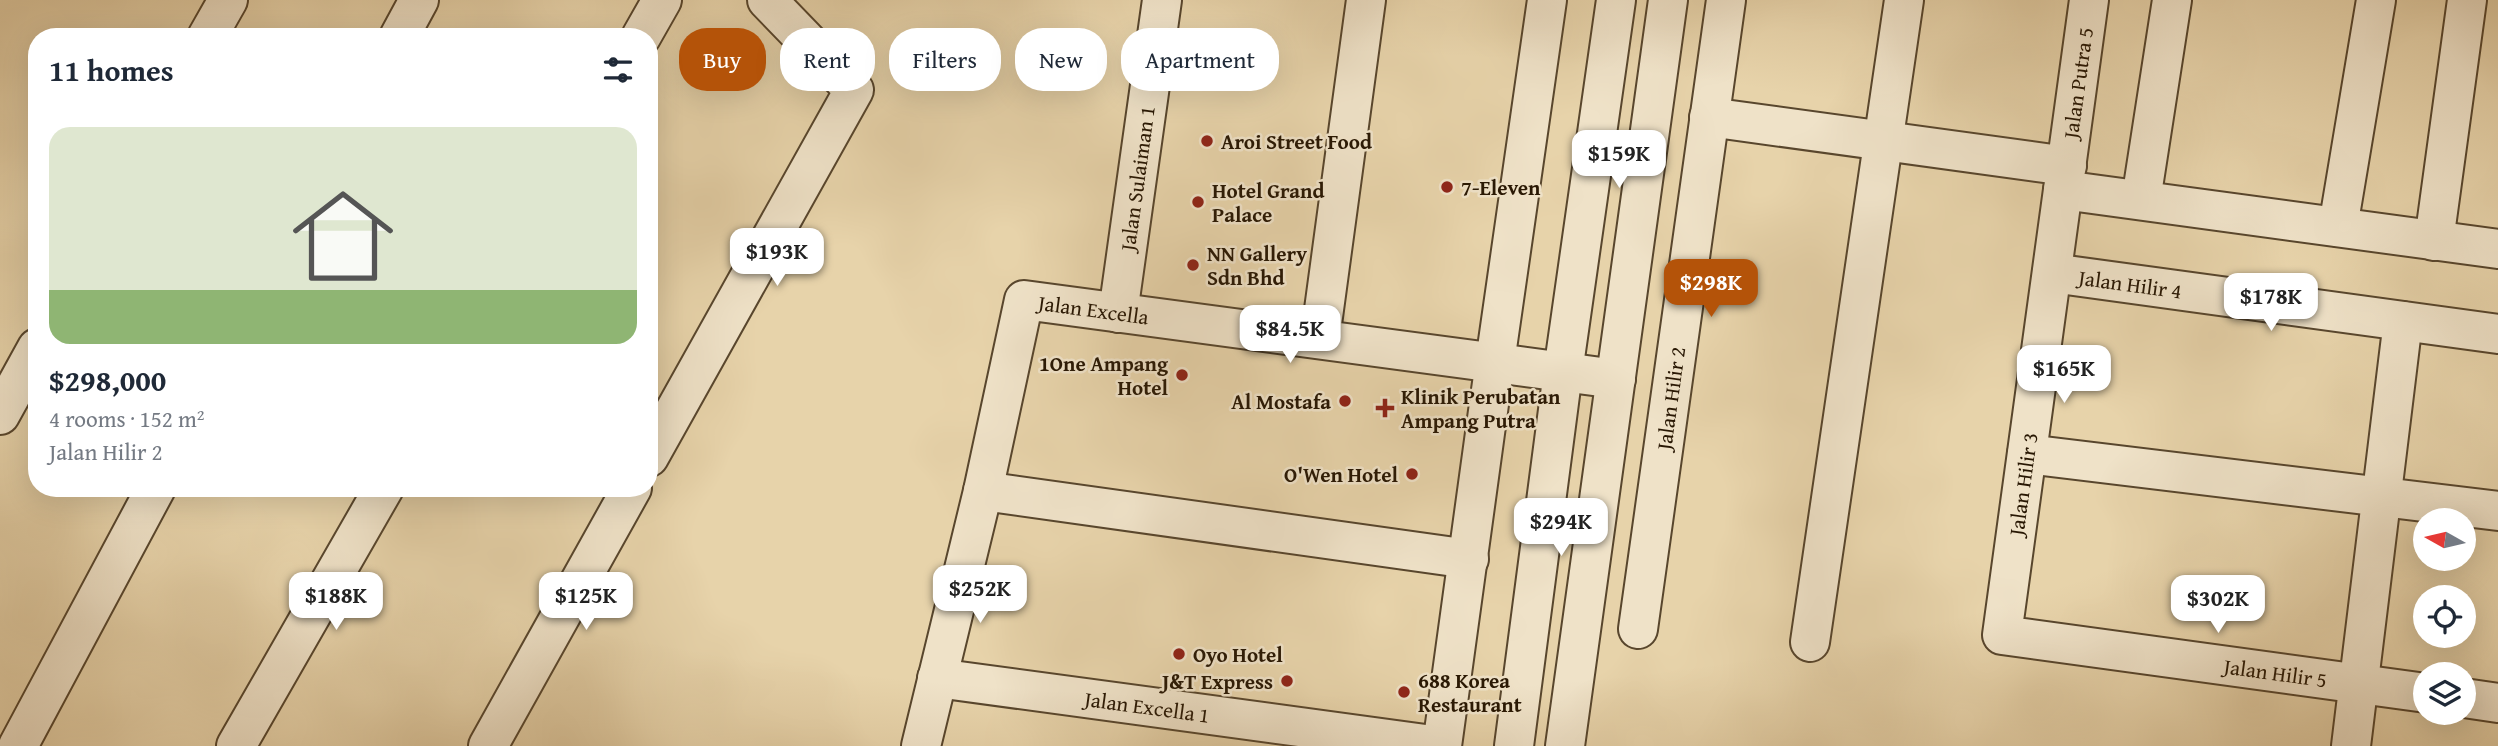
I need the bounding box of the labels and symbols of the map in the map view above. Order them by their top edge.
street label: Jalan Putra 5 [2054,25,2101,144]
street label: Jalan Sulaiman 1 [1111,104,1162,256]
place label: Aroi Street Food [1221,126,1372,157]
pin: $159K [1570,130,1668,190]
marker: Aroi Street Food [1199,133,1215,149]
place label: 7-Eleven [1461,172,1541,203]
place label: Hotel Grand Palace [1212,175,1325,230]
marker: 7-Eleven [1439,179,1455,195]
marker: Hotel Grand Palace [1190,194,1206,210]
pin: $193K [728,229,826,288]
place label: NN Gallery Sdn Bhd [1207,238,1307,293]
marker: NN Gallery Sdn Bhd [1185,257,1201,273]
pin: $298K [1662,260,1760,319]
street label: Jalan Hilir 4 [2074,261,2184,306]
pin: $178K [2222,274,2320,333]
street label: Jalan Excella [1034,286,1151,332]
pin: $84.5K [1233,306,1347,365]
street label: Jalan Hilir 2 [1647,345,1693,455]
pin: $165K [2015,346,2113,405]
place label: 1One Ampang Hotel [1039,348,1169,403]
marker: 1One Ampang Hotel [1174,367,1190,383]
place label: Klinik Perubatan Ampang Putra [1401,381,1561,436]
place label: Al Mostafa [1231,386,1331,417]
marker: Al Mostafa [1337,393,1353,409]
marker: Klinik Perubatan Ampang Putra [1375,398,1395,418]
street label: Jalan Hilir 3 [2000,430,2046,541]
place label: O'Wen Hotel [1284,459,1398,490]
marker: O'Wen Hotel [1404,466,1420,482]
pin: $294K [1512,498,1610,558]
north arrow [2413,508,2476,570]
pin: $252K [931,566,1029,625]
pin: $188K [287,572,385,632]
pin: $125K [537,572,635,632]
pin: $302K [2169,576,2267,635]
place label: Oyo Hotel [1193,639,1283,670]
marker: Oyo Hotel [1171,646,1187,662]
street label: Jalan Hilir 5 [2219,650,2329,695]
place label: 688 Korea Restaurant [1418,665,1522,720]
place label: J&T Express [1159,666,1273,697]
marker: J&T Express [1279,673,1295,689]
street label: Jalan Excella 1 [1080,682,1212,730]
marker: 688 Korea Restaurant [1396,684,1412,700]

